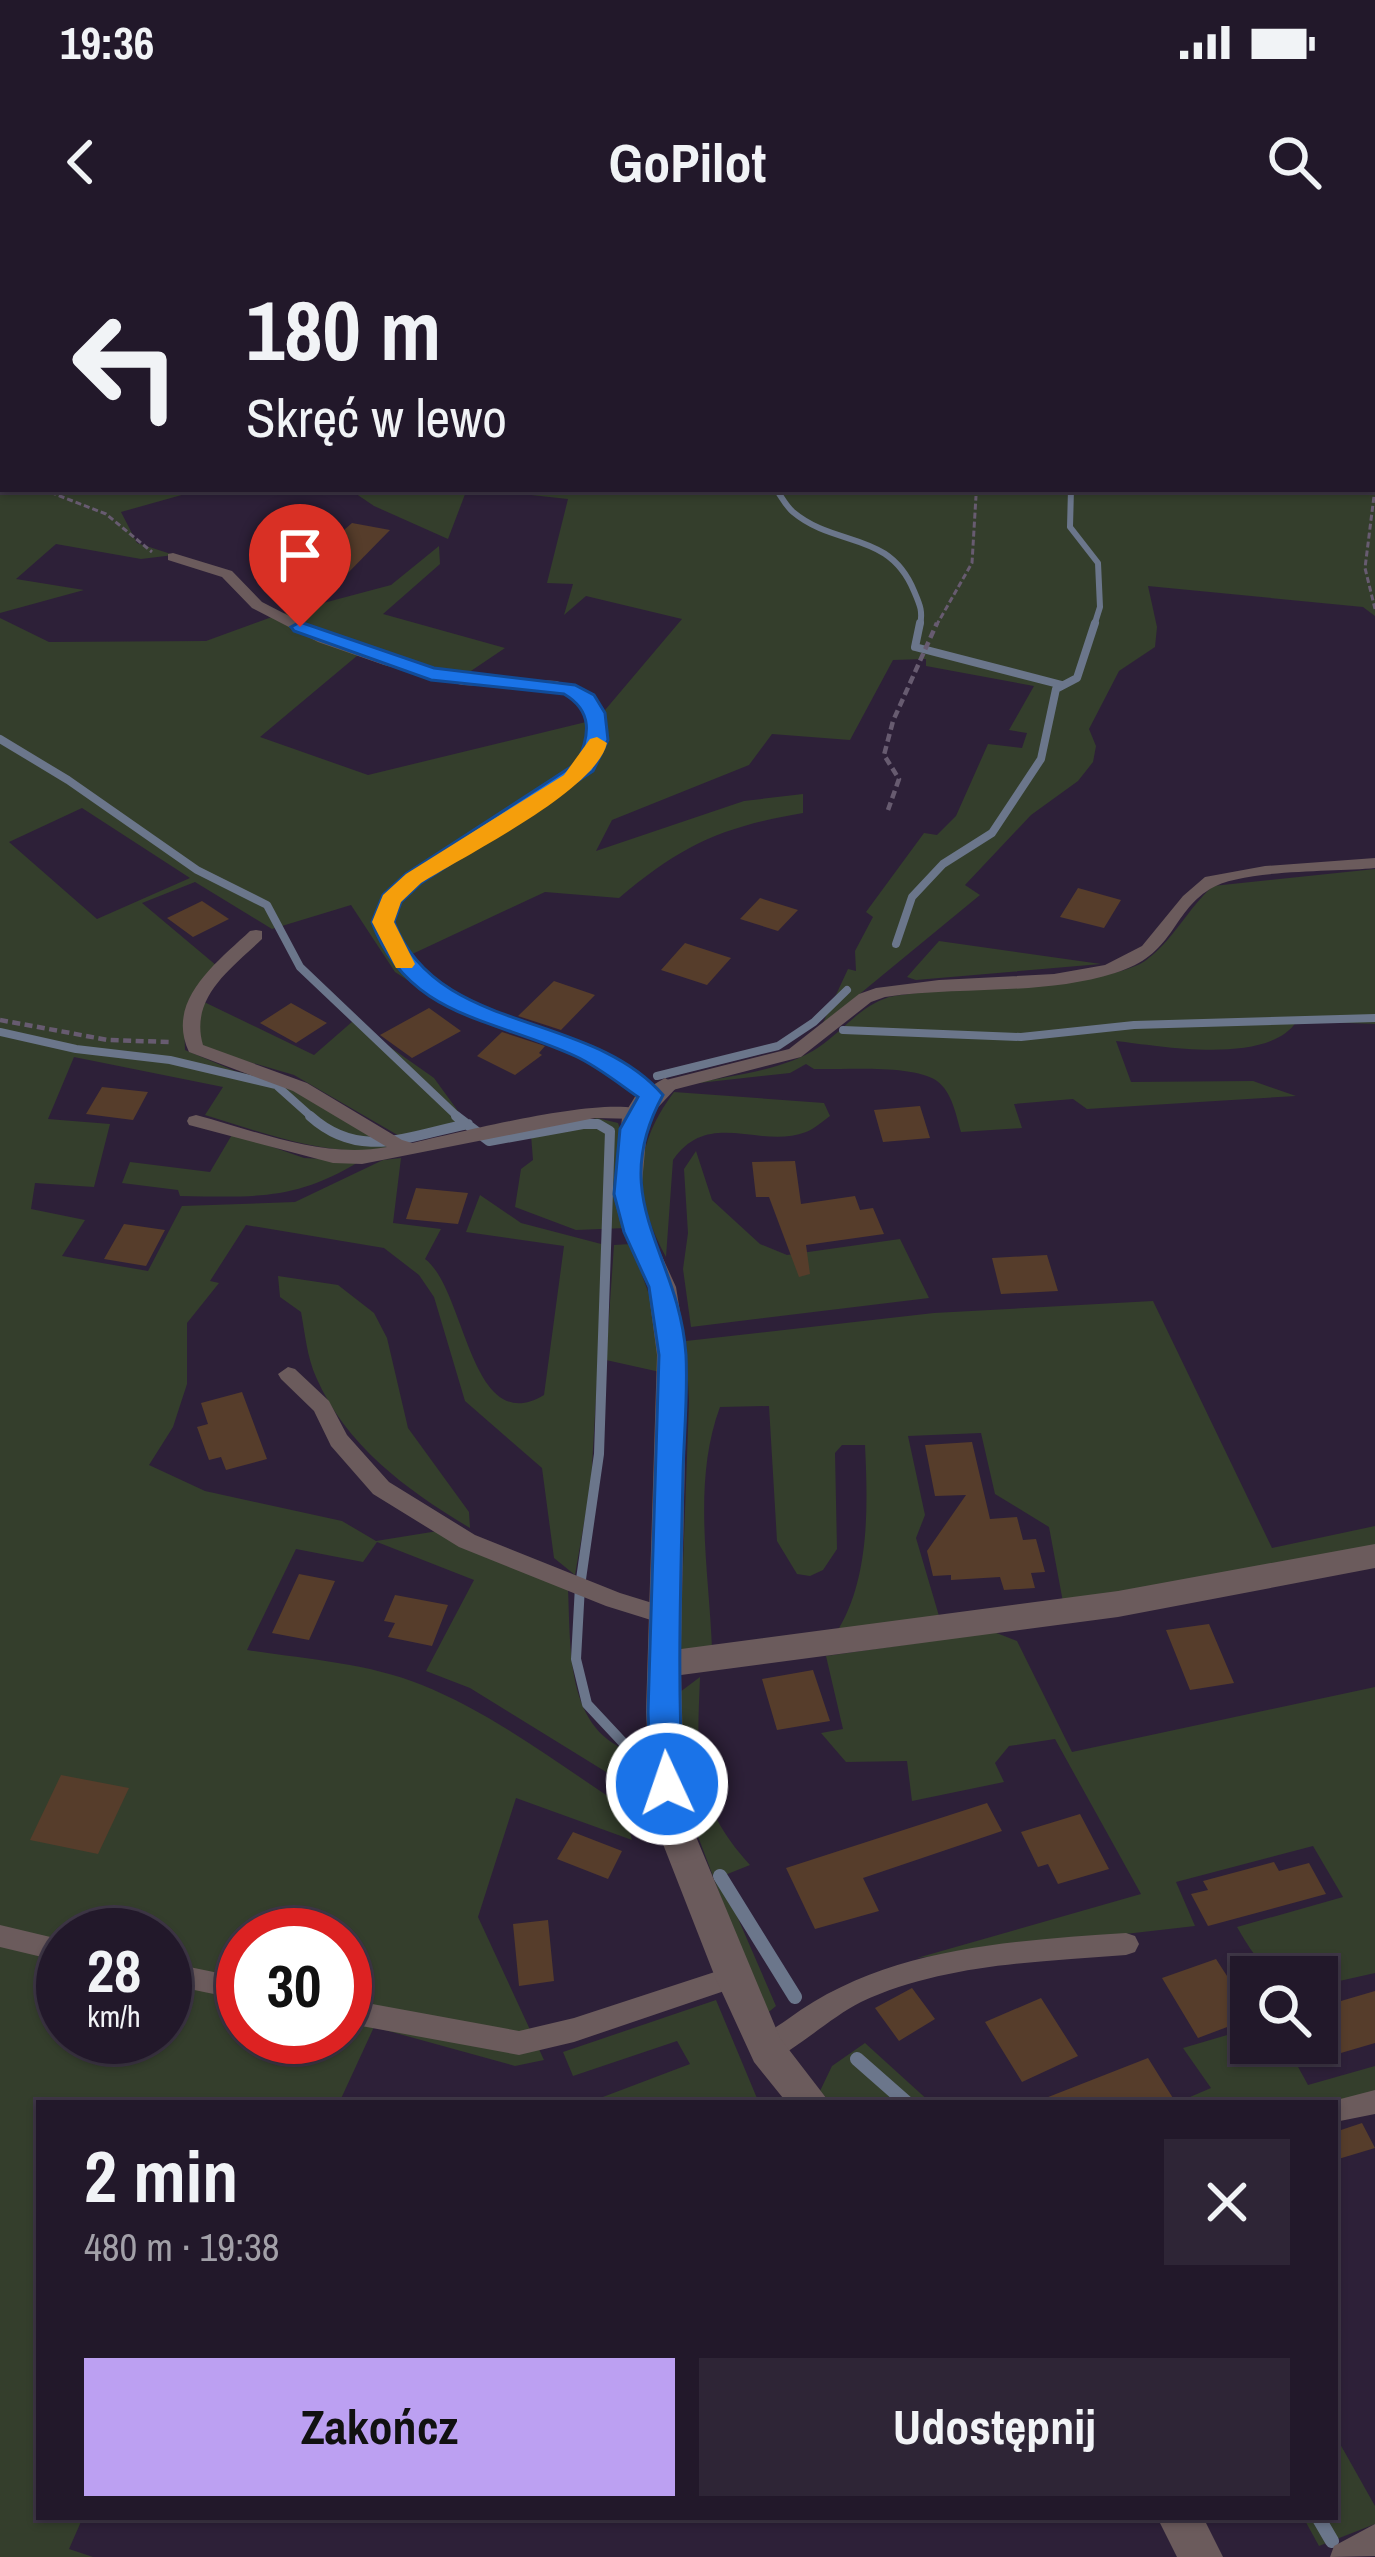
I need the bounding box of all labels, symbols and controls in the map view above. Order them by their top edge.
text: 19:36 [60,12,154,73]
text: GoPilot [609,126,766,199]
icon: back [48,129,114,195]
icon: search [1261,129,1327,195]
text: 180 m [246,273,441,386]
icon: left [48,288,204,444]
text: Skręć w lewo [246,381,507,454]
pin [249,504,351,627]
icon: arrive [267,522,333,588]
position arrow [604,1721,730,1847]
speed limit sign: 30 [216,1908,372,2064]
text: 28 [87,1930,141,2011]
map controls [1230,1956,1338,2064]
button: search [1230,1956,1338,2064]
text: km/h [87,1996,141,2036]
text: 2 min [84,2127,238,2224]
button: close [1164,2139,1290,2265]
text: 480 m · 19:38 [84,2221,280,2273]
button: Zakończ [84,2358,675,2496]
button: Udostępnij [699,2358,1290,2496]

